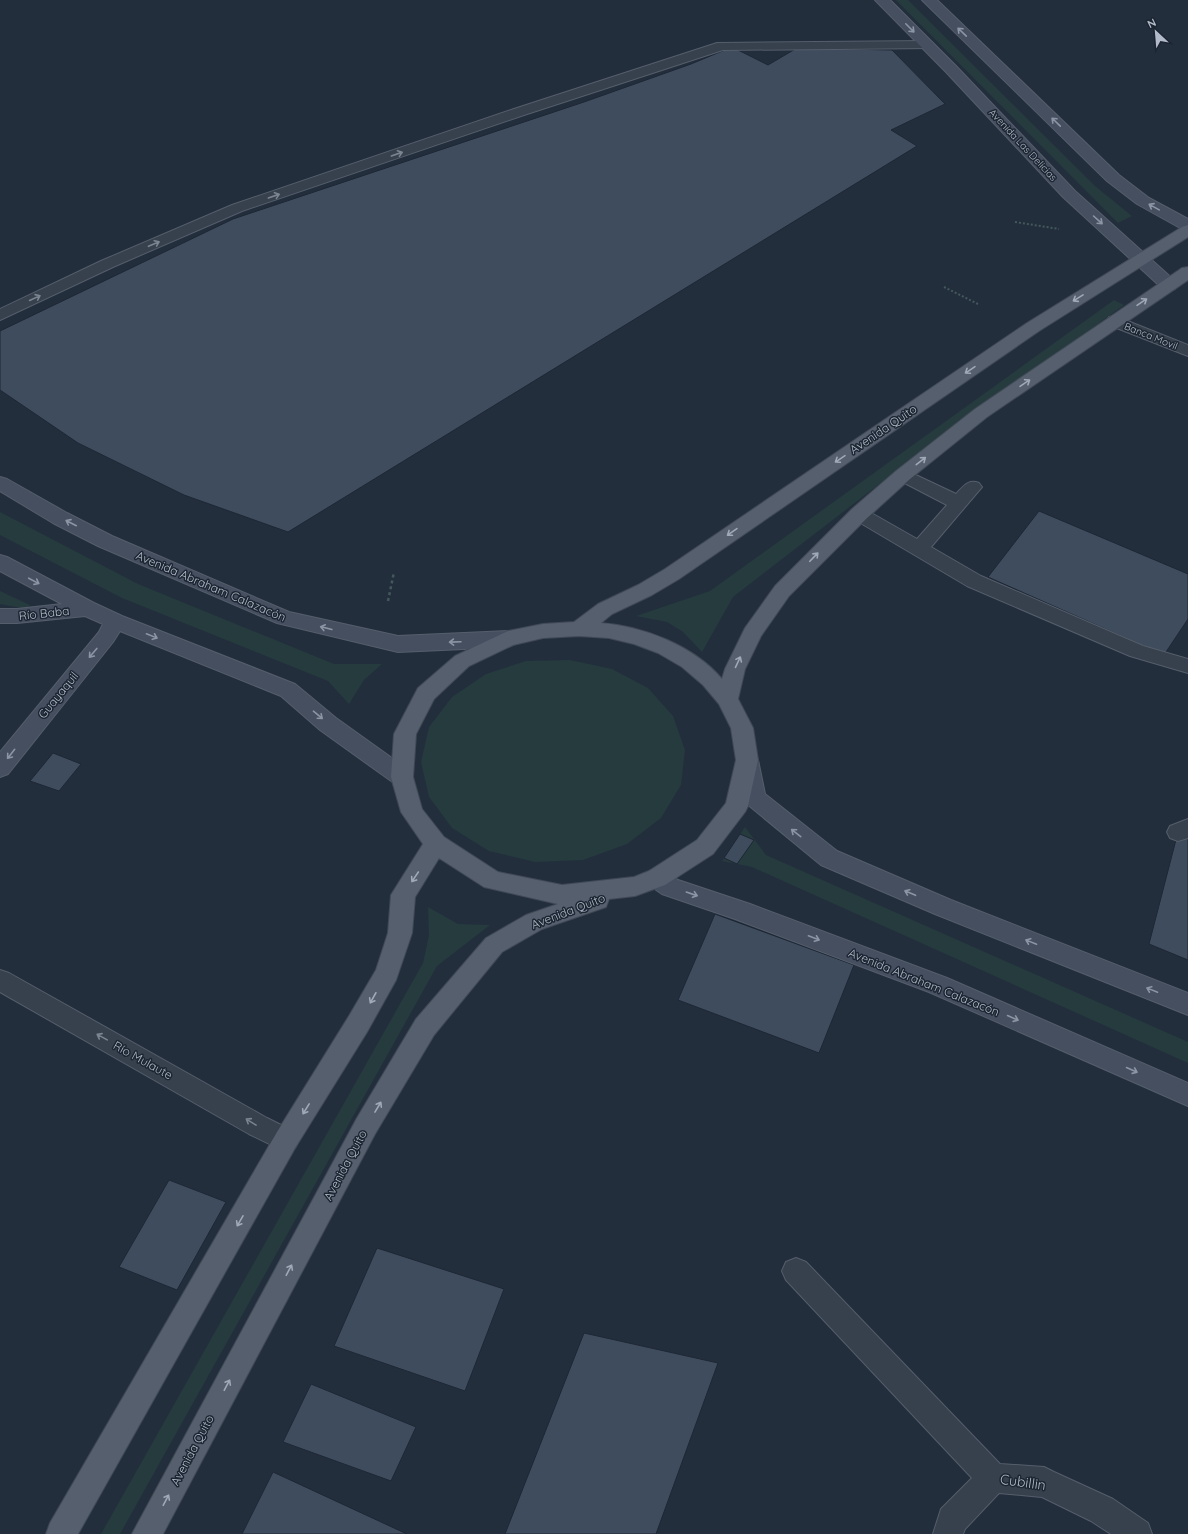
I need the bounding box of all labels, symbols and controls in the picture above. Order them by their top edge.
north arrow [1136,12,1176,52]
text: N [1145,15,1158,31]
one-way arrow [905,23,915,33]
one-way arrow [957,27,967,37]
street label: Avenida Las Delicias [986,106,1060,184]
one-way arrow [1051,118,1061,127]
one-way arrow [391,150,404,157]
one-way arrow [268,191,280,199]
one-way arrow [1148,203,1160,210]
one-way arrow [1093,216,1103,225]
one-way arrow [147,240,159,247]
one-way arrow [29,294,41,301]
one-way arrow [1073,294,1084,302]
one-way arrow [1137,298,1148,306]
street label: Banca Movil [1122,319,1180,353]
one-way arrow [965,366,976,374]
one-way arrow [1019,379,1030,387]
street label: Avenida Quito [847,401,919,457]
one-way arrow [834,455,845,463]
one-way arrow [915,457,926,465]
one-way arrow [65,519,77,527]
one-way arrow [727,528,738,536]
street label: Avenida Abraham Calazacón [134,548,288,624]
one-way arrow [809,553,818,563]
one-way arrow [28,577,40,585]
street label: Río Baba [18,603,70,623]
one-way arrow [320,624,333,632]
one-way arrow [145,632,157,640]
one-way arrow [449,638,462,645]
one-way arrow [88,648,97,658]
one-way arrow [735,656,742,668]
street label: Guayaquil [35,669,81,721]
one-way arrow [312,711,323,720]
one-way arrow [7,749,16,760]
one-way arrow [791,828,802,837]
one-way arrow [410,871,418,883]
one-way arrow [905,889,917,896]
street label: Avenida Quito [529,890,607,932]
one-way arrow [685,891,698,898]
one-way arrow [808,935,820,943]
one-way arrow [1025,937,1037,945]
street label: Avenida Abraham Calazacón [846,945,1002,1019]
one-way arrow [1146,985,1158,993]
one-way arrow [368,991,376,1003]
one-way arrow [1007,1015,1019,1022]
one-way arrow [96,1033,108,1041]
street label: Río Mulaute [111,1038,175,1083]
one-way arrow [1125,1067,1137,1075]
one-way arrow [374,1101,382,1113]
one-way arrow [301,1103,309,1115]
one-way arrow [245,1118,257,1126]
street label: Avenida Quito [320,1127,370,1203]
one-way arrow [235,1215,243,1227]
one-way arrow [285,1265,293,1277]
one-way arrow [224,1379,232,1391]
street label: Avenida Quito [167,1412,217,1488]
street label: Cubillin [999,1470,1047,1494]
one-way arrow [163,1494,170,1506]

